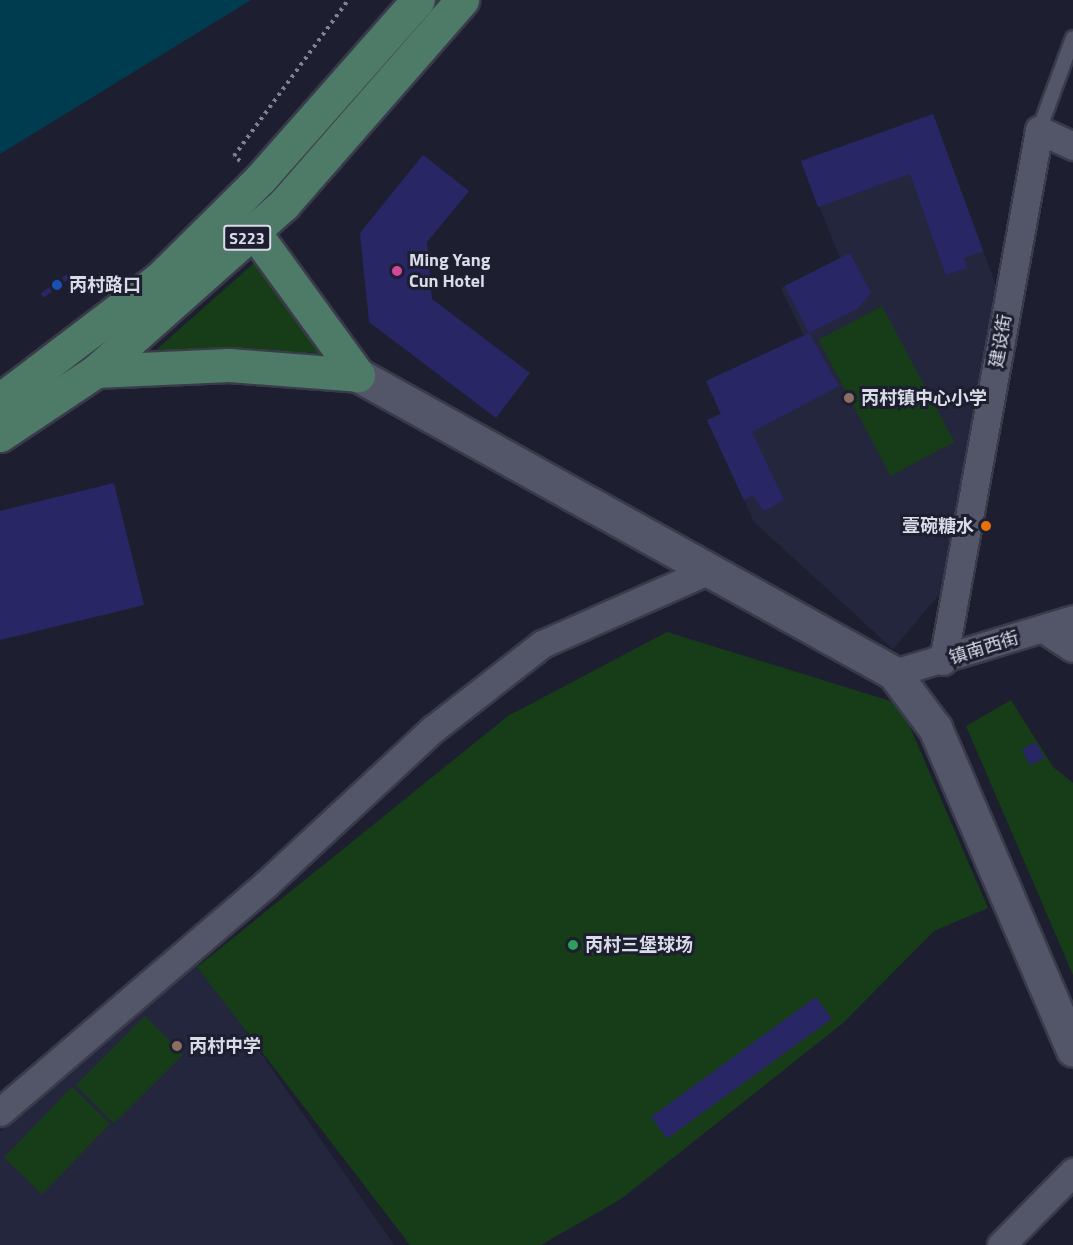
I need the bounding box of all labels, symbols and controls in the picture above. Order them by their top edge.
road number: S223 [223,225,271,251]
place label: Ming Yang Cun Hotel [409,250,490,292]
marker: Ming Yang Cun Hotel [390,264,404,278]
place label: 丙村路口 [69,274,141,296]
marker: 丙村路口 [50,278,64,292]
street label: 建设街 [986,313,1016,369]
place label: 丙村镇中心小学 [861,387,987,409]
marker: 丙村镇中心小学 [842,391,856,405]
place label: 壹碗糖水 [902,515,974,537]
marker: 壹碗糖水 [979,519,993,533]
street label: 镇南西街 [946,627,1022,669]
place label: 丙村三堡球场 [585,934,693,956]
marker: 丙村三堡球场 [566,938,580,952]
place label: 丙村中学 [189,1035,261,1057]
marker: 丙村中学 [170,1039,184,1053]

